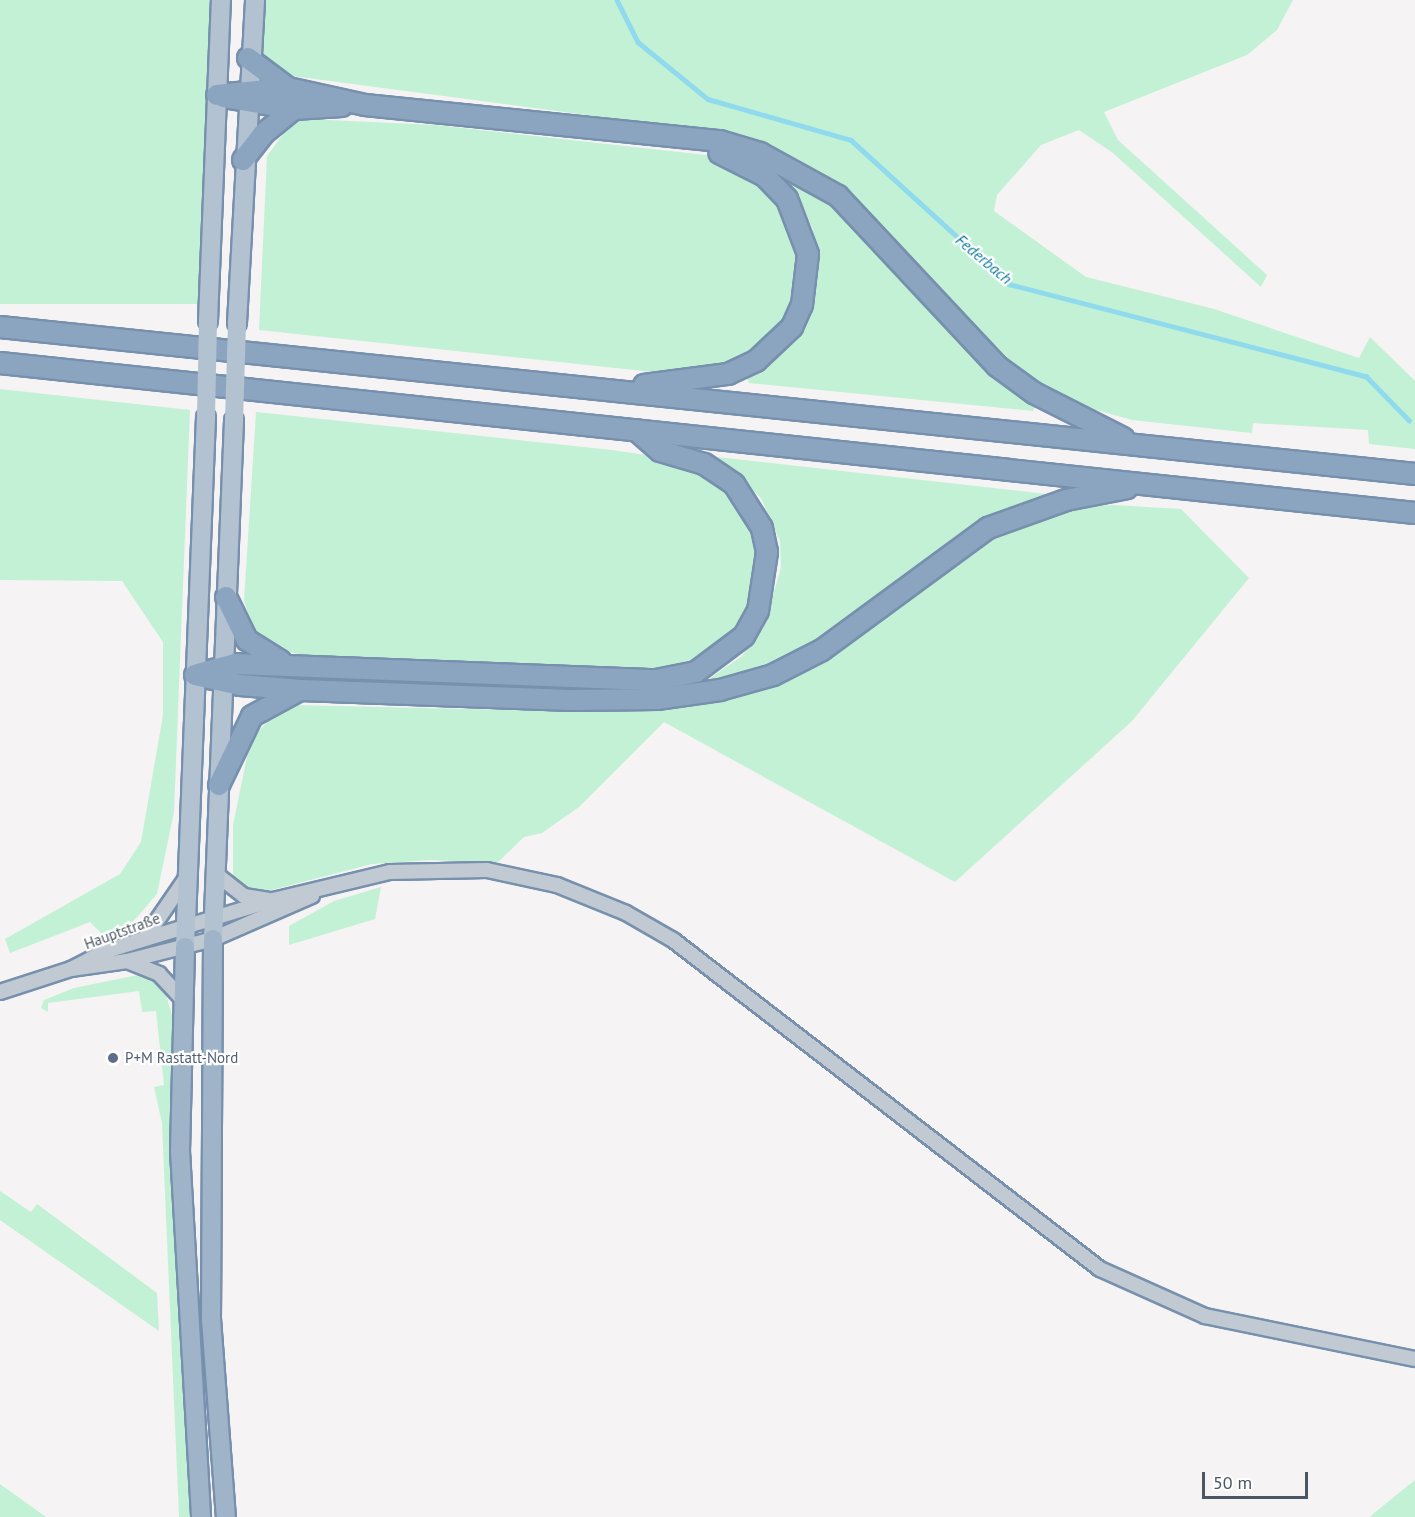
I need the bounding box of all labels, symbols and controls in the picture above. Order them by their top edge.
water label: Federbach [952,230,1016,288]
street label: Hauptstraße [82,909,162,953]
place label: P+M Rastatt-Nord [125,1049,238,1067]
marker: P+M Rastatt-Nord [106,1051,120,1065]
scale bar [1205,1460,1312,1498]
text: 50 m [1213,1471,1252,1494]

